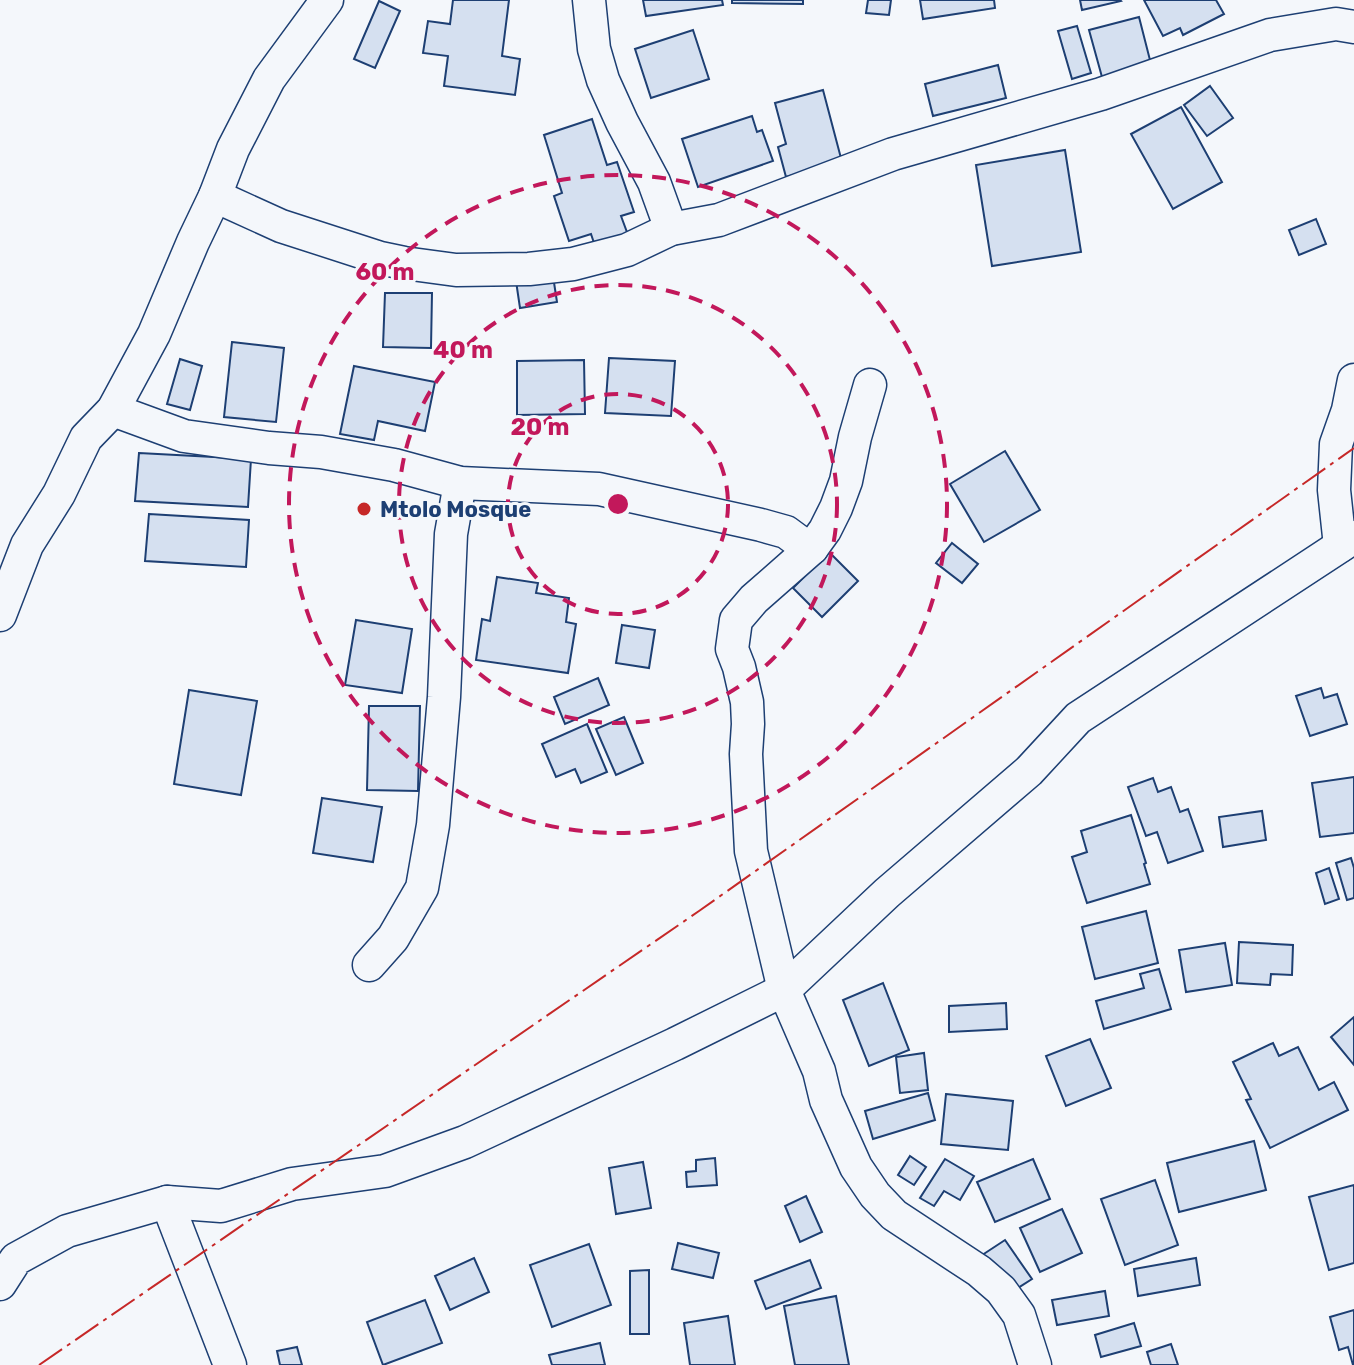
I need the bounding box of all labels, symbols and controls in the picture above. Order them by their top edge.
text: 60 m [355,258,415,286]
text: 40 m [433,336,493,364]
text: 20 m [510,413,570,441]
centre of rings [604,490,632,518]
place label: Mtolo Mosque [380,496,531,523]
marker: Mtolo Mosque [355,500,373,518]

